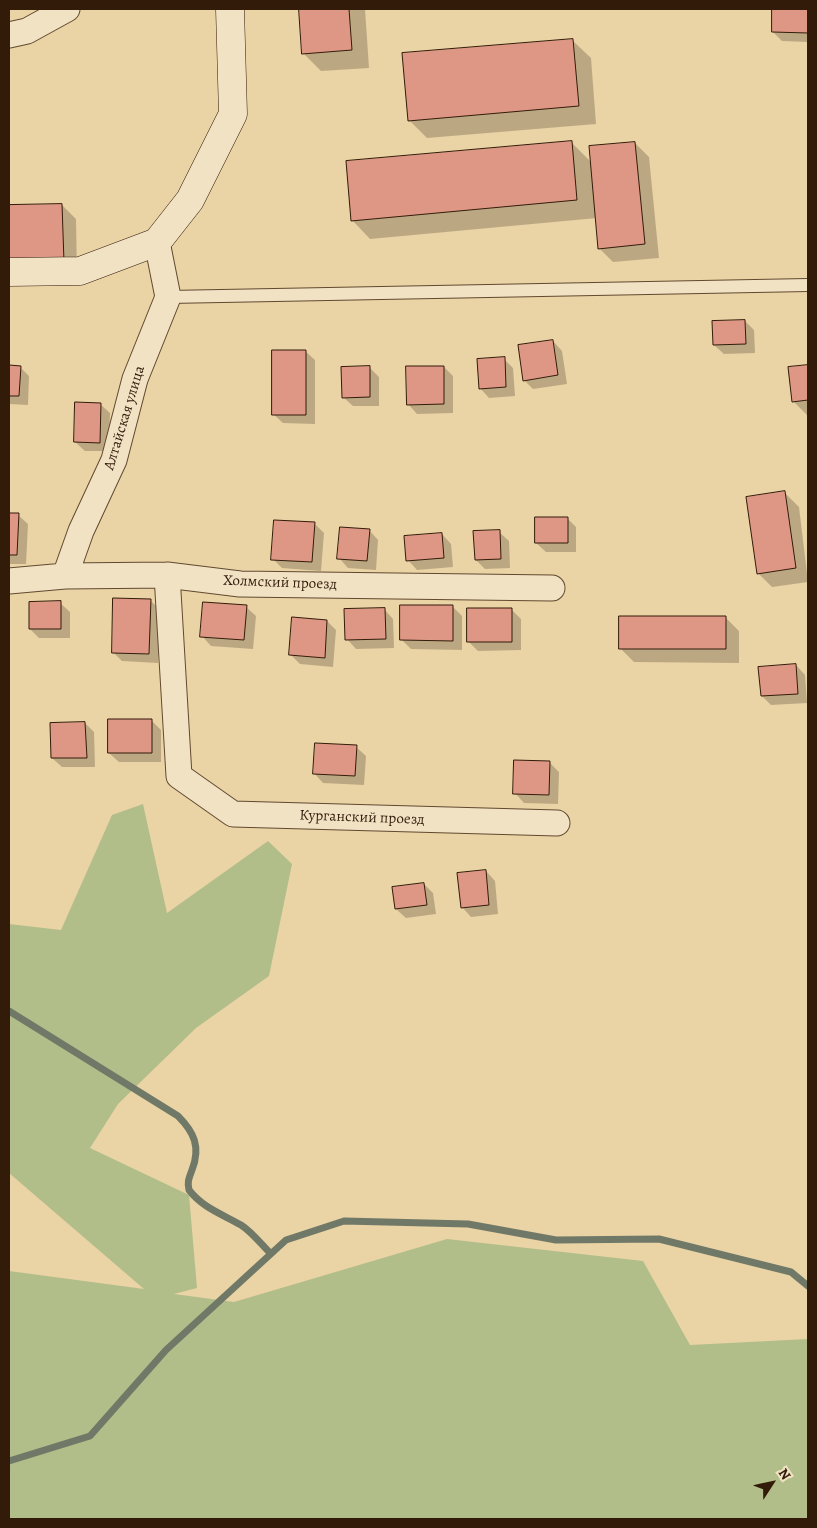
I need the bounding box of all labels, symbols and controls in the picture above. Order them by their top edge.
street label: Алтайская улица [101,364,149,472]
street label: Холмский проезд [223,572,337,594]
street label: Курганский проезд [299,807,425,829]
north arrow [747,1458,797,1508]
text: N [774,1464,795,1484]

